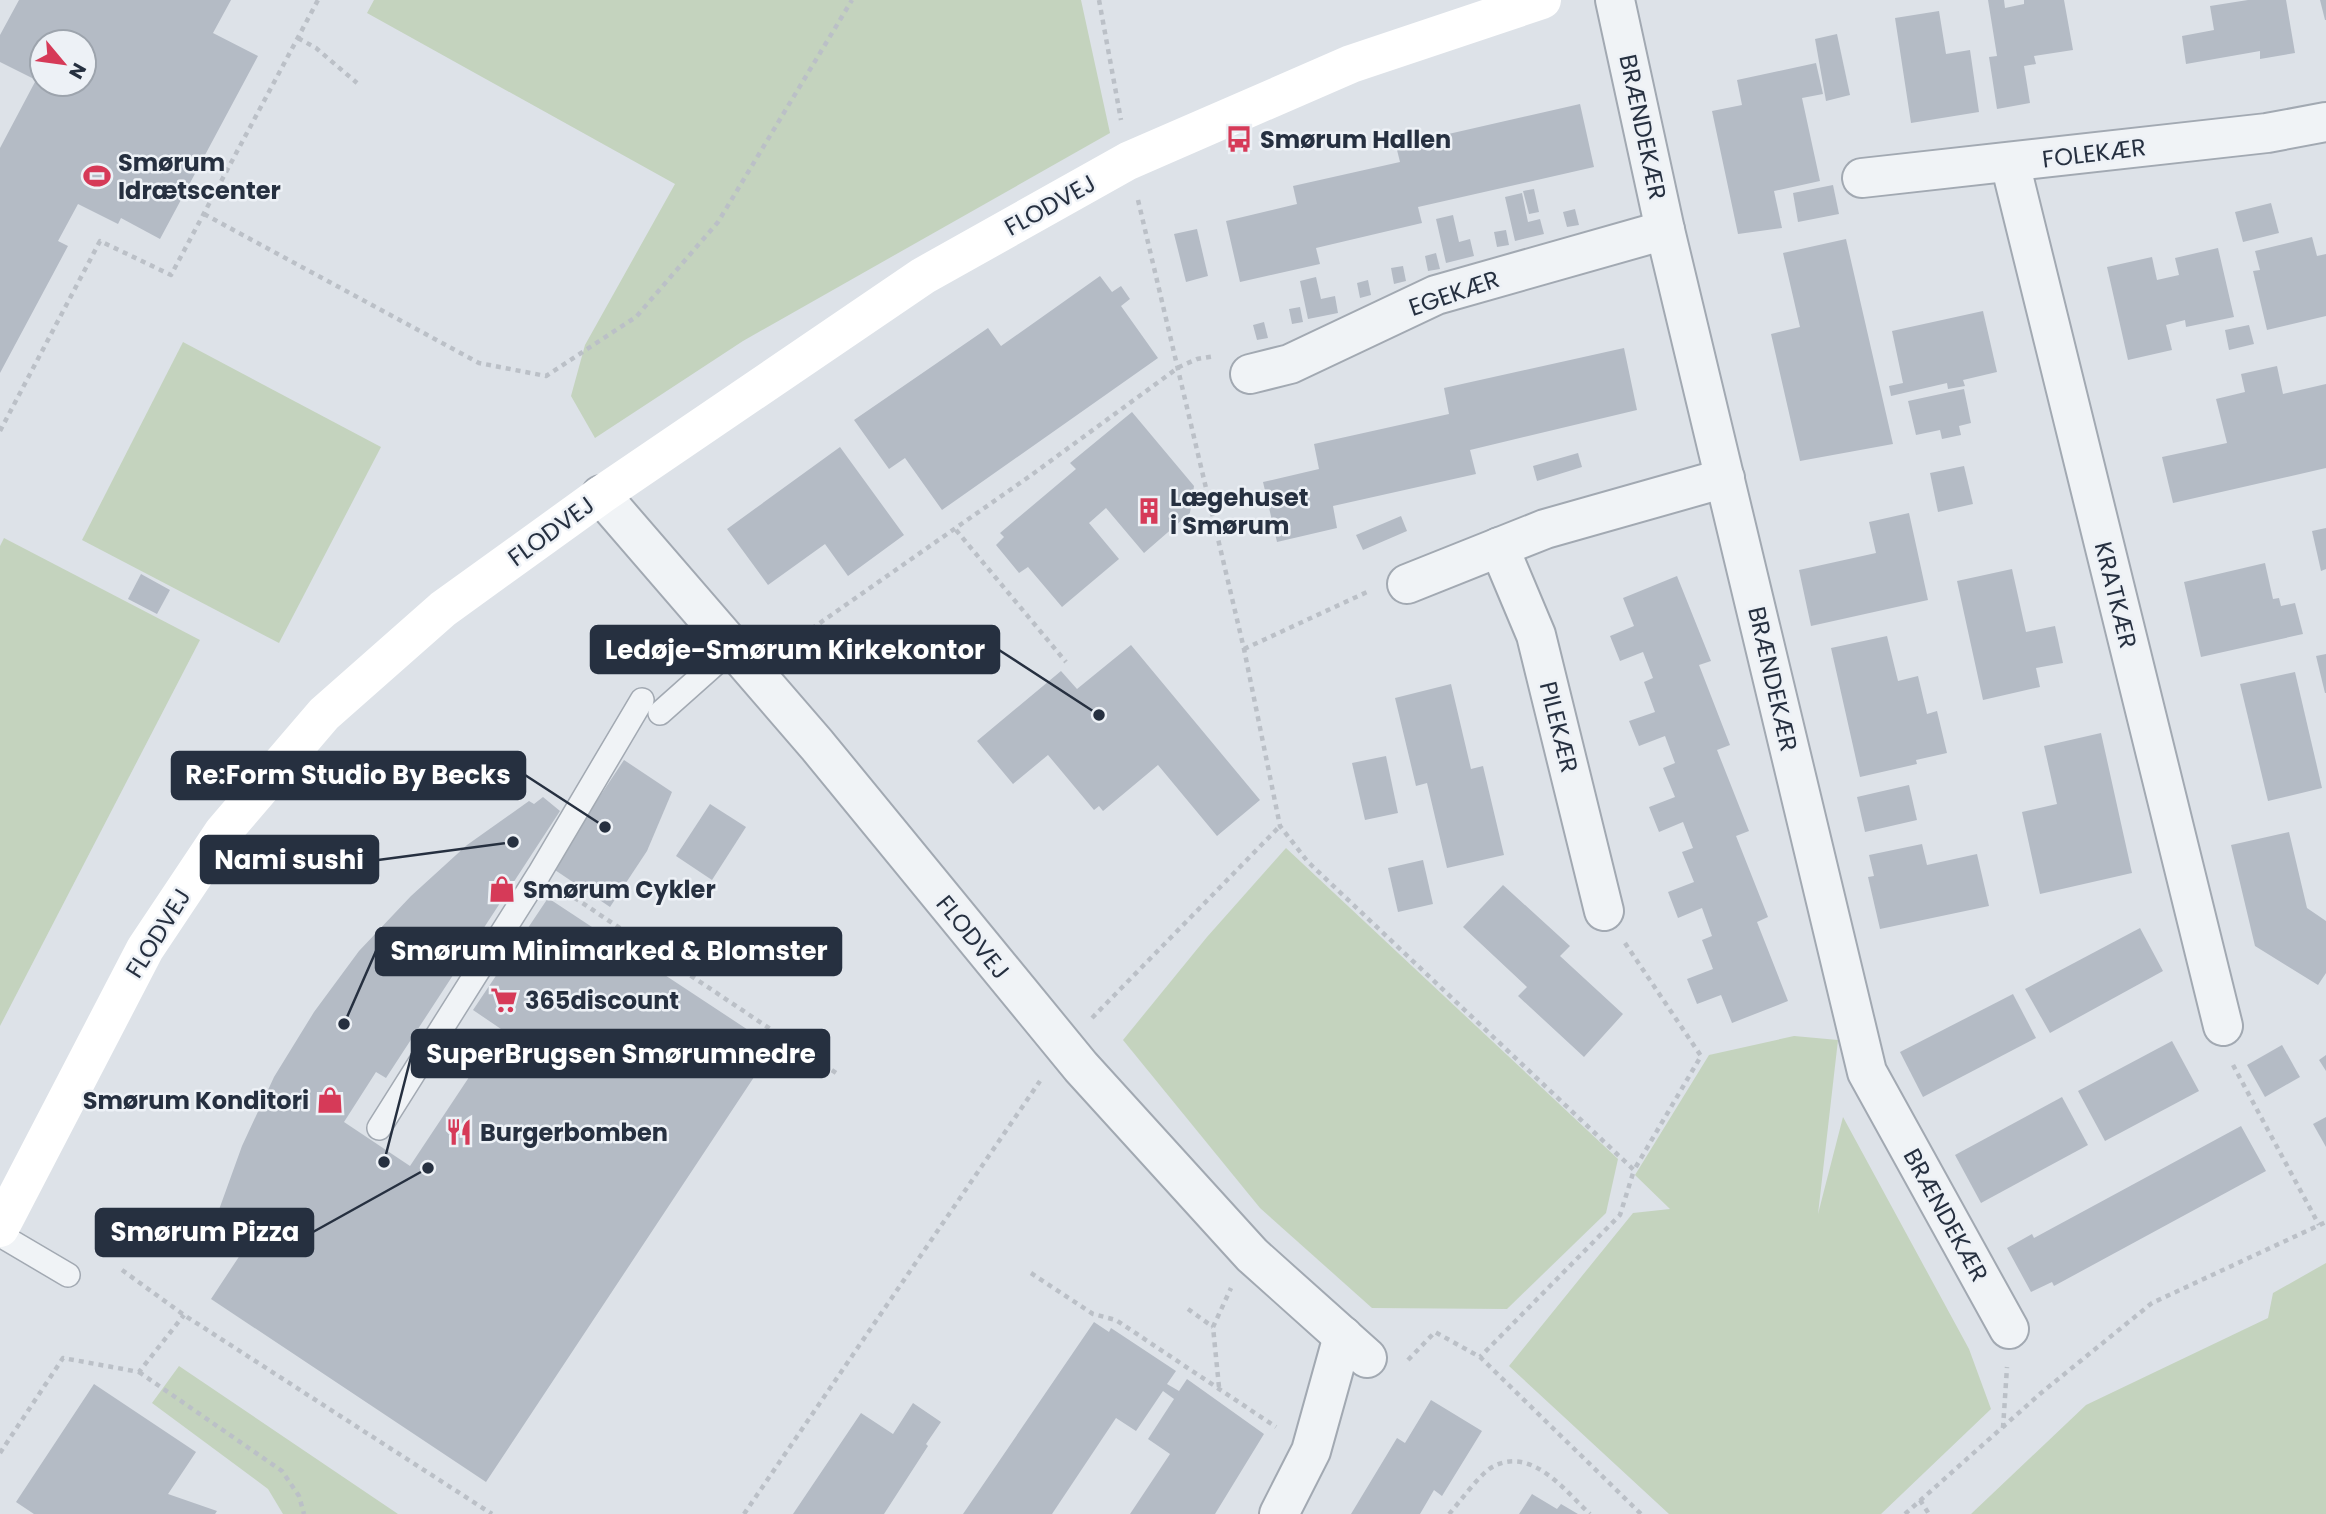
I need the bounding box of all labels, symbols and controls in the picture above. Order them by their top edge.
north arrow [28,28,98,98]
street label: BRÆNDEKÆR [1612,51,1674,203]
text: N [62,58,93,84]
place label: Smørum Hallen [1260,123,1451,156]
bus stop icon: Smørum Hallen [1224,124,1254,154]
street label: FOLEKÆR [2040,130,2148,176]
place label: Smørum Idrætscenter [118,146,281,207]
sports icon: Smørum Idrætscenter [82,161,112,191]
street label: FLODVEJ [998,166,1102,244]
street label: EGEKÆR [1404,262,1504,324]
place label: Lægehuset i Smørum [1170,481,1308,542]
street label: FLODVEJ [501,488,601,574]
building icon: Lægehuset i Smørum [1134,496,1164,526]
street label: KRATKÆR [2087,538,2145,652]
street label: BRÆNDEKÆR [1740,603,1806,755]
callout: Ledøje-Smørum Kirkekontor [591,626,999,673]
text: Ledøje-Smørum Kirkekontor [605,632,985,668]
street label: PILEKÆR [1532,678,1586,776]
callout: Re:Form Studio By Becks [172,752,525,799]
text: Re:Form Studio By Becks [185,757,511,793]
callout: Nami sushi [201,836,378,883]
text: Nami sushi [214,842,364,878]
place label: Smørum Cykler [523,873,716,906]
shop icon: Smørum Cykler [487,874,517,904]
street label: FLODVEJ [118,882,198,984]
street label: FLODVEJ [929,888,1017,986]
callout: Smørum Minimarked & Blomster [376,928,841,975]
text: Smørum Minimarked & Blomster [390,933,828,969]
place label: 365discount [525,984,679,1017]
supermarket icon: 365discount [489,985,519,1015]
callout: SuperBrugsen Smørumnedre [412,1030,829,1077]
text: SuperBrugsen Smørumnedre [426,1036,816,1072]
place label: Smørum Konditori [83,1084,309,1117]
shop icon: Smørum Konditori [315,1085,345,1115]
place label: Burgerbomben [480,1116,668,1149]
restaurant icon: Burgerbomben [444,1117,474,1147]
street label: BRÆNDEKÆR [1896,1142,1996,1288]
callout: Smørum Pizza [96,1209,313,1256]
text: Smørum Pizza [111,1214,299,1250]

